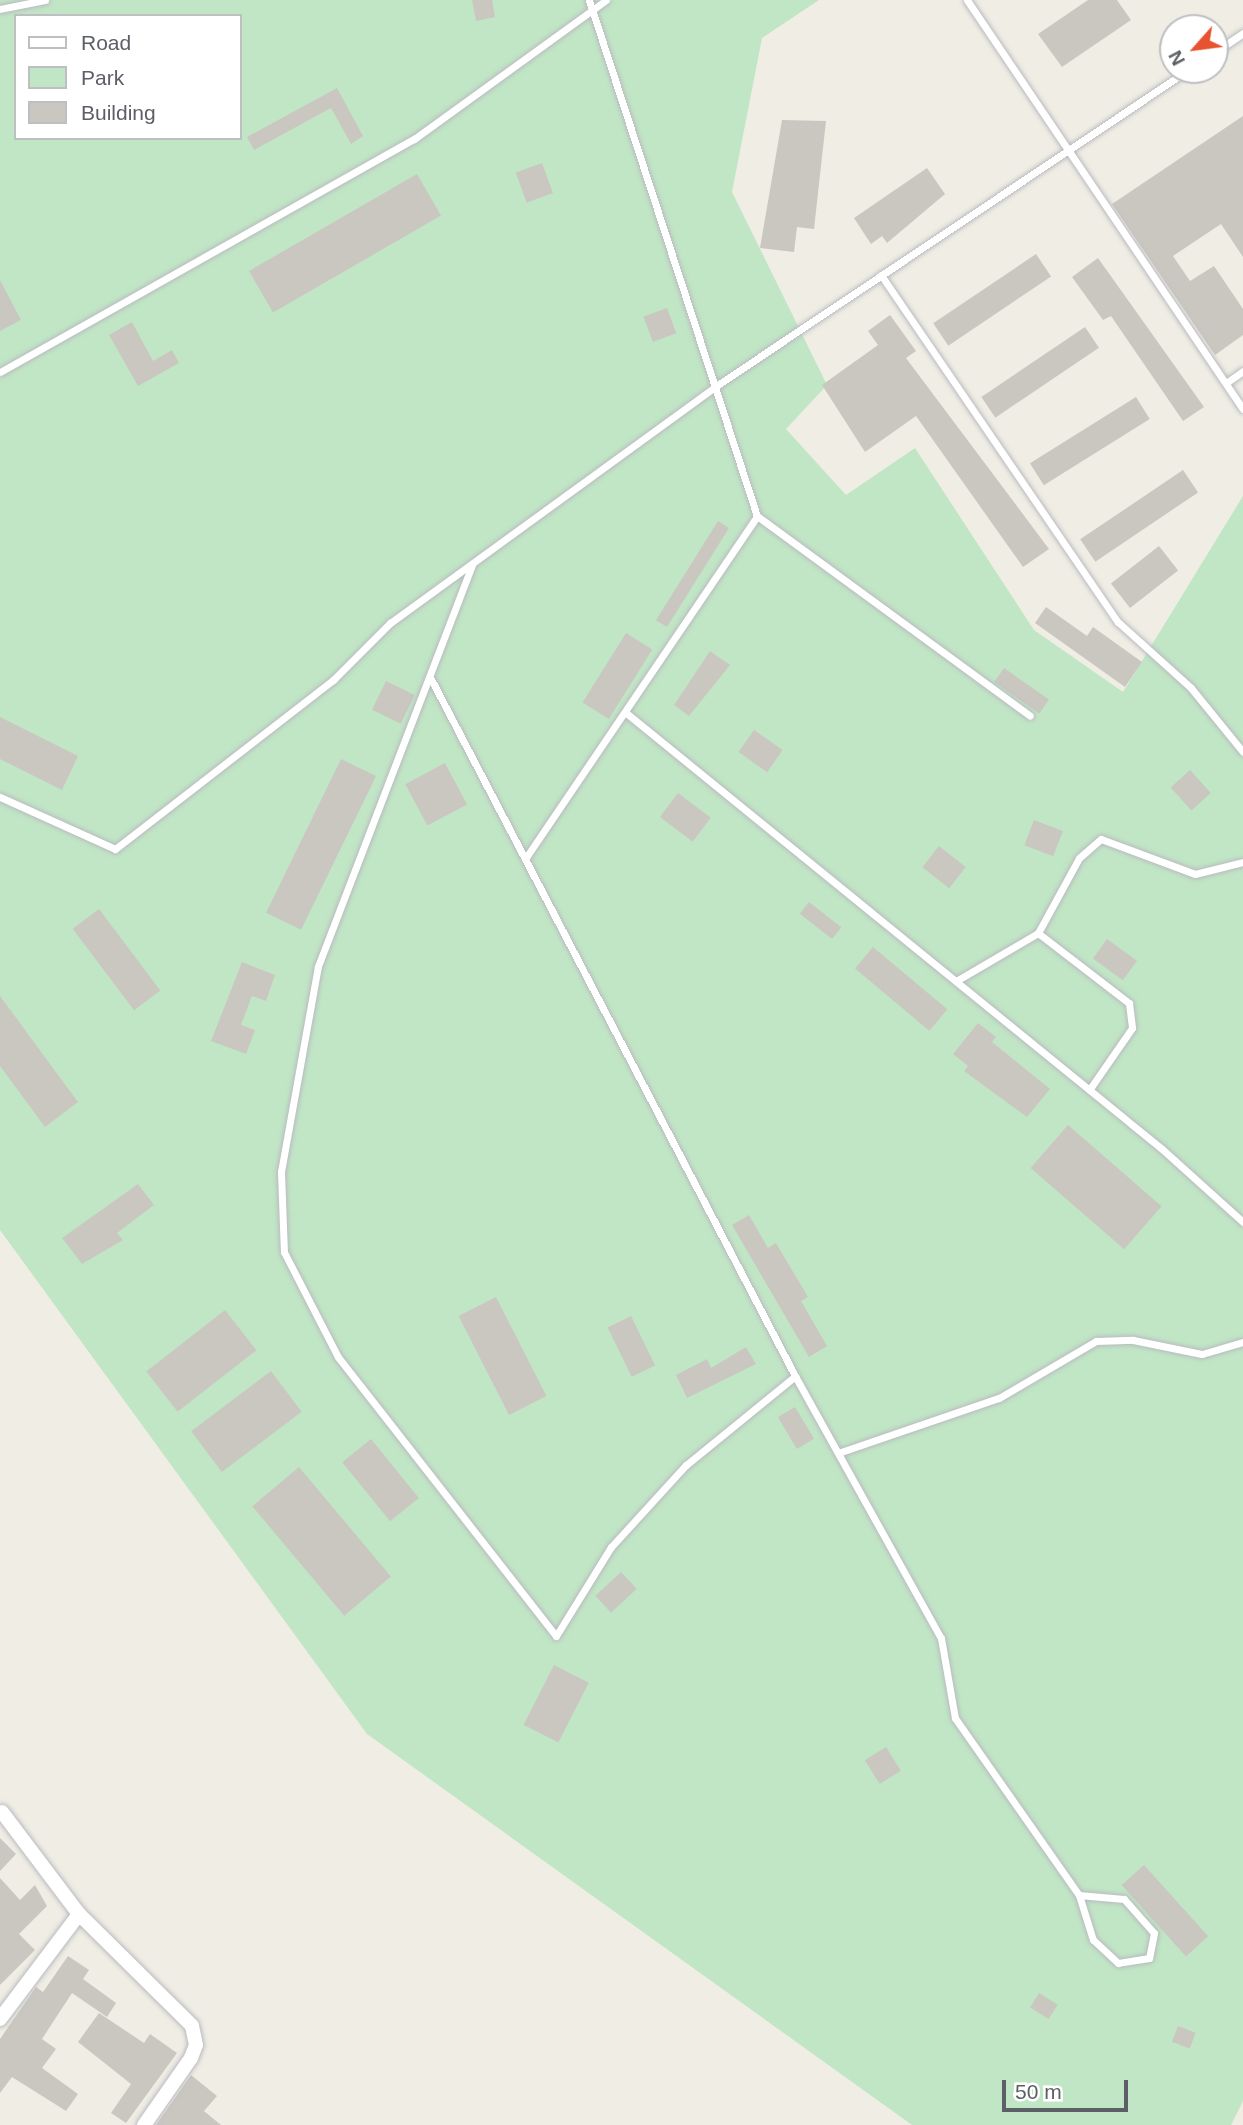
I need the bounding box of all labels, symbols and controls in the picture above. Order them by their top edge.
legend [14,14,242,140]
north arrow [1159,14,1229,84]
text: Road [81,31,131,54]
text: N [1164,47,1189,69]
text: Park [81,66,124,89]
text: Building [81,101,156,124]
scale bar [1005,2066,1131,2110]
text: 50 m [1015,2080,1062,2103]

